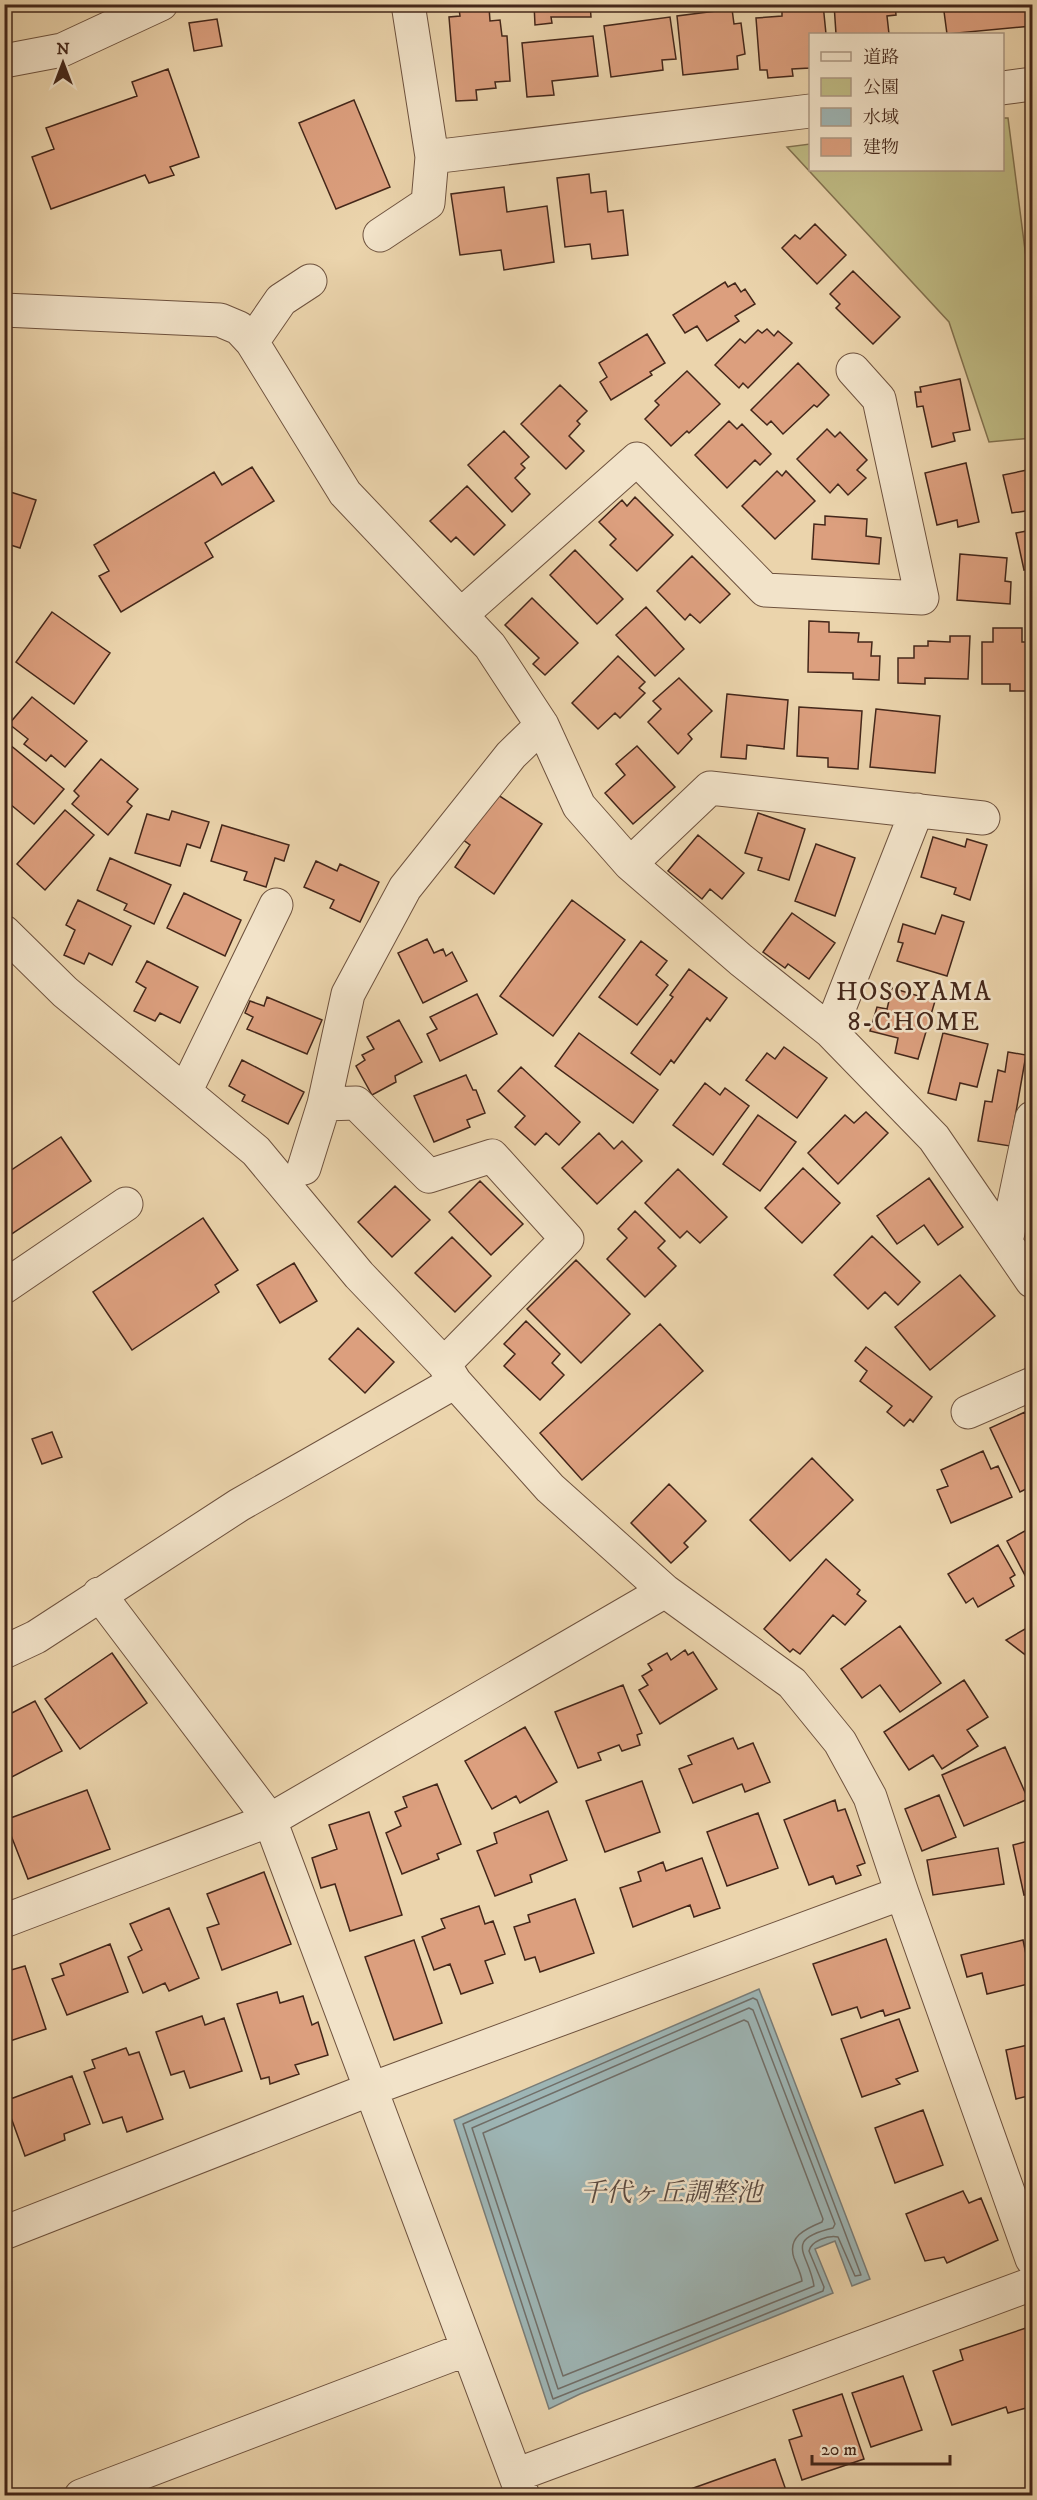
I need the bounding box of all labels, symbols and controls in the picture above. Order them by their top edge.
north arrow [33,33,93,93]
legend [809,33,1004,171]
text: N [56,39,70,59]
text: 道路 [863,47,899,69]
text: 公園 [863,77,899,99]
text: 水域 [863,107,899,129]
text: 建物 [863,137,899,159]
district label: HOSOYAMA 8-CHOME [836,976,992,1039]
water label: 千代ヶ丘調整池 [580,2177,765,2210]
scale bar [812,2428,950,2466]
text: 20 m [821,2439,857,2461]

